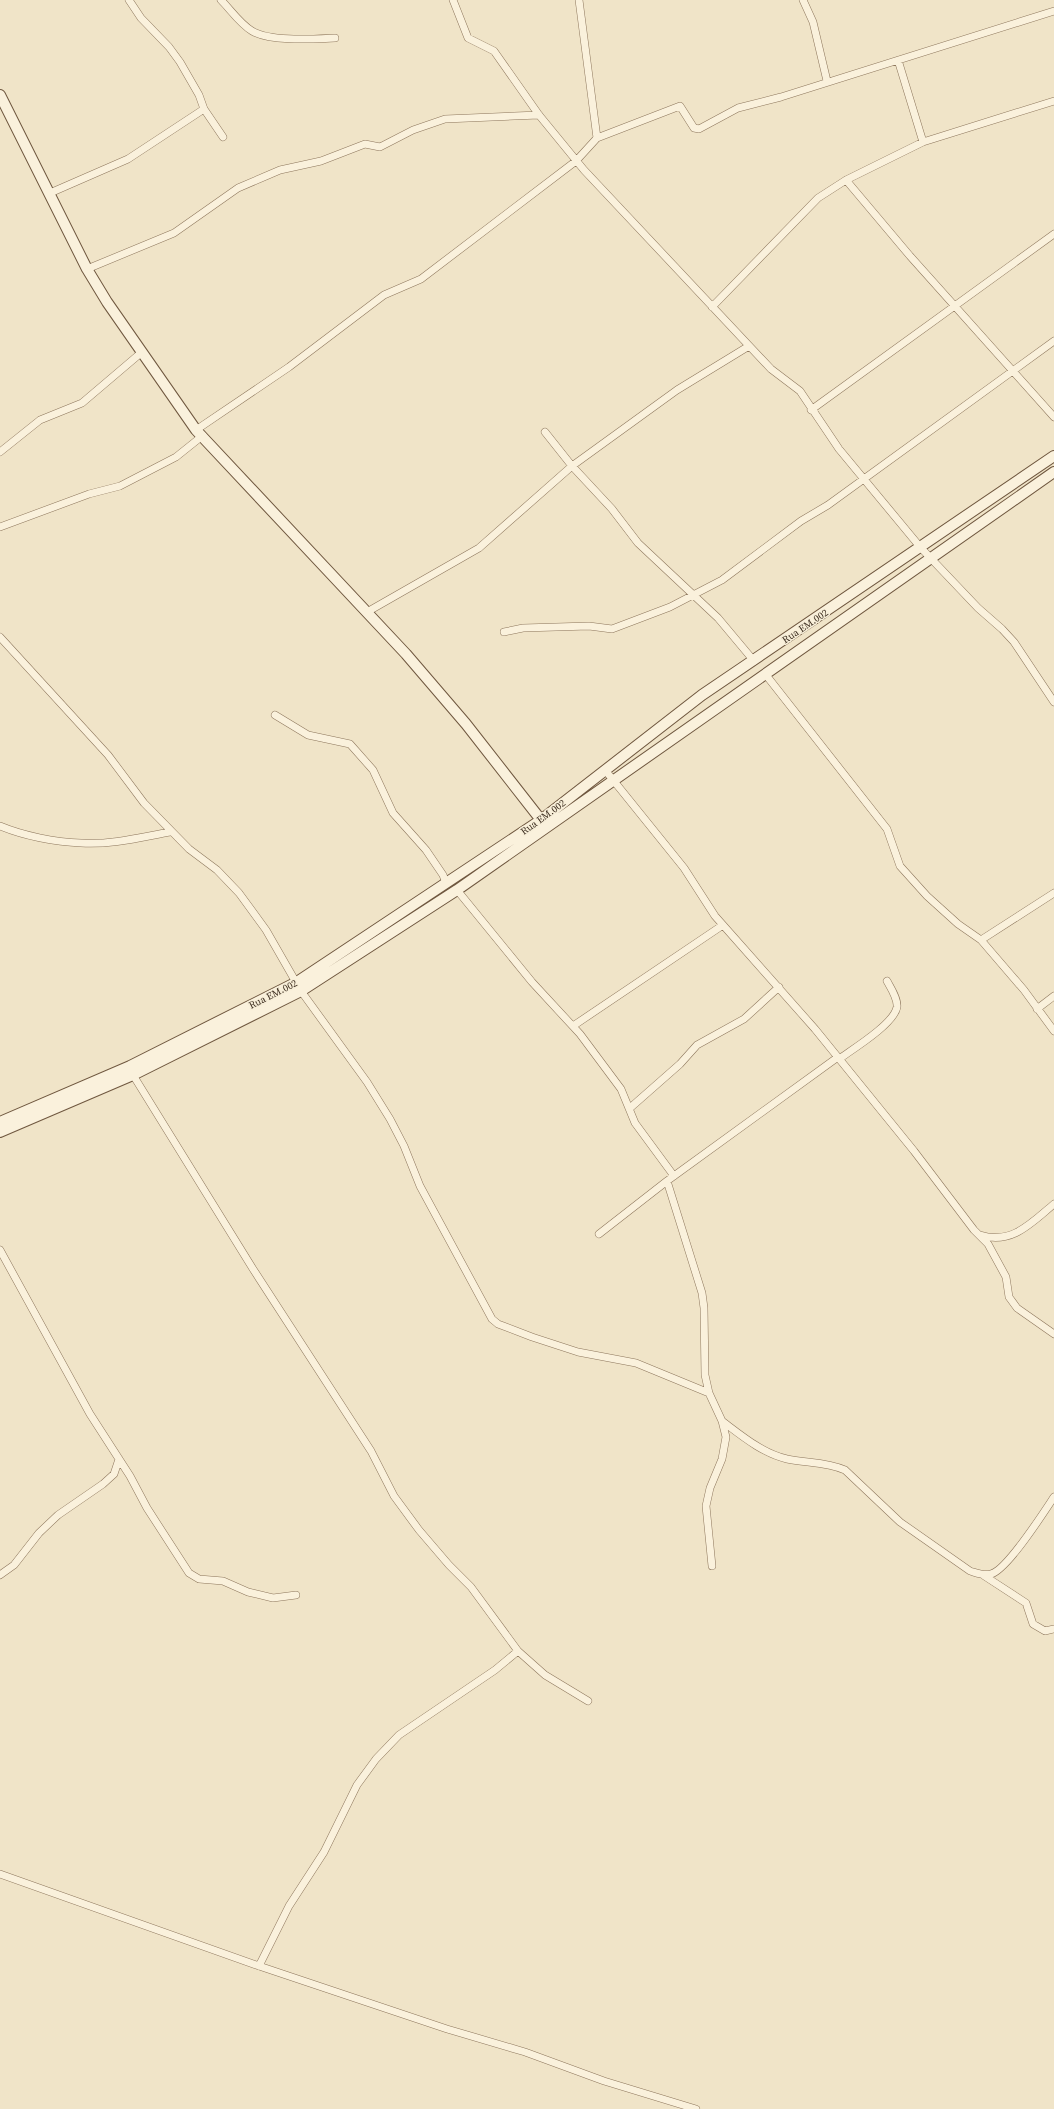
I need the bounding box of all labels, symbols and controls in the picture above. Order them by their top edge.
street label: Rua EM.002 [780,606,830,646]
street label: Rua EM.002 [518,796,568,838]
street label: Rua EM.002 [247,976,299,1012]

